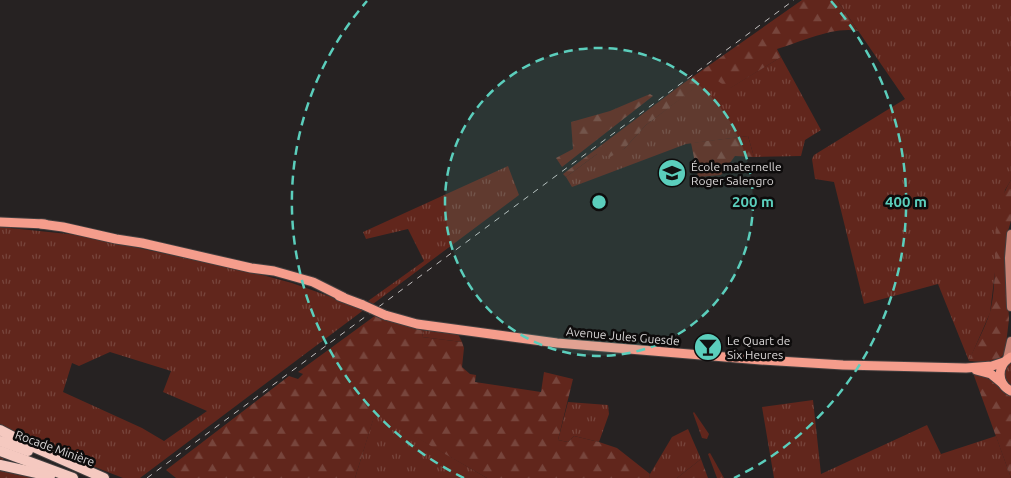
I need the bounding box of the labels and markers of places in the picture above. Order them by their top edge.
school or university icon: École maternelle Roger Salengro [657,158,687,188]
place label: École maternelle Roger Salengro [691,160,782,187]
centre of rings [590,193,608,211]
bar icon: Le Quart de Six Heures [693,332,723,362]
place label: Le Quart de Six Heures [727,334,790,361]

